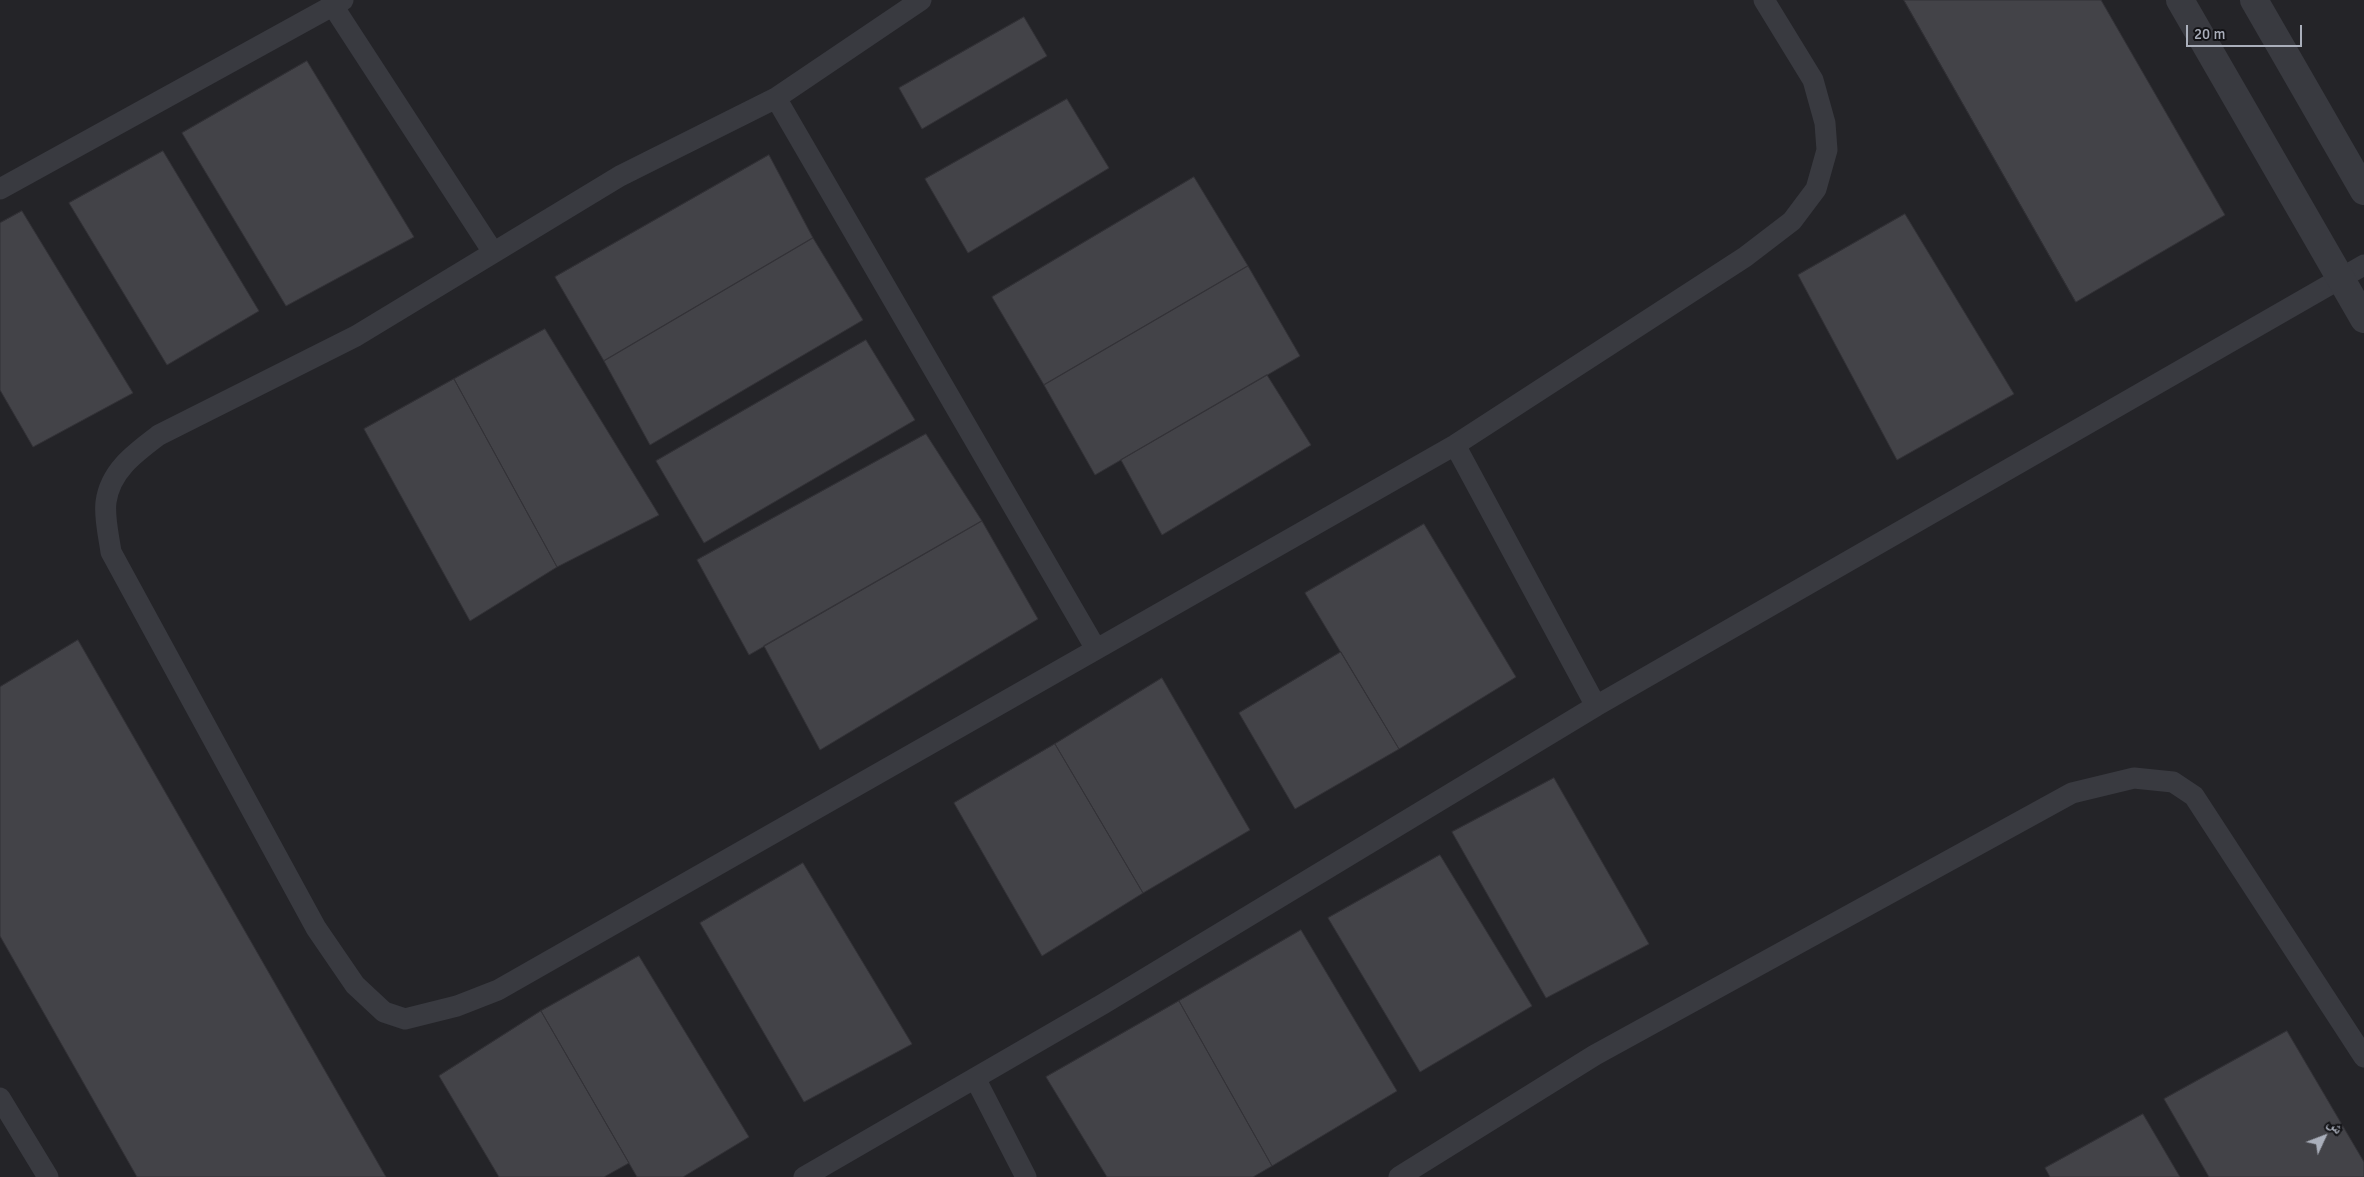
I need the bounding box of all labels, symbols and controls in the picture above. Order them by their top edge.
scale bar [2189,15,2305,47]
text: 20 m [2194,25,2225,43]
north arrow [2299,1112,2349,1162]
text: ش [2324,1115,2347,1138]

